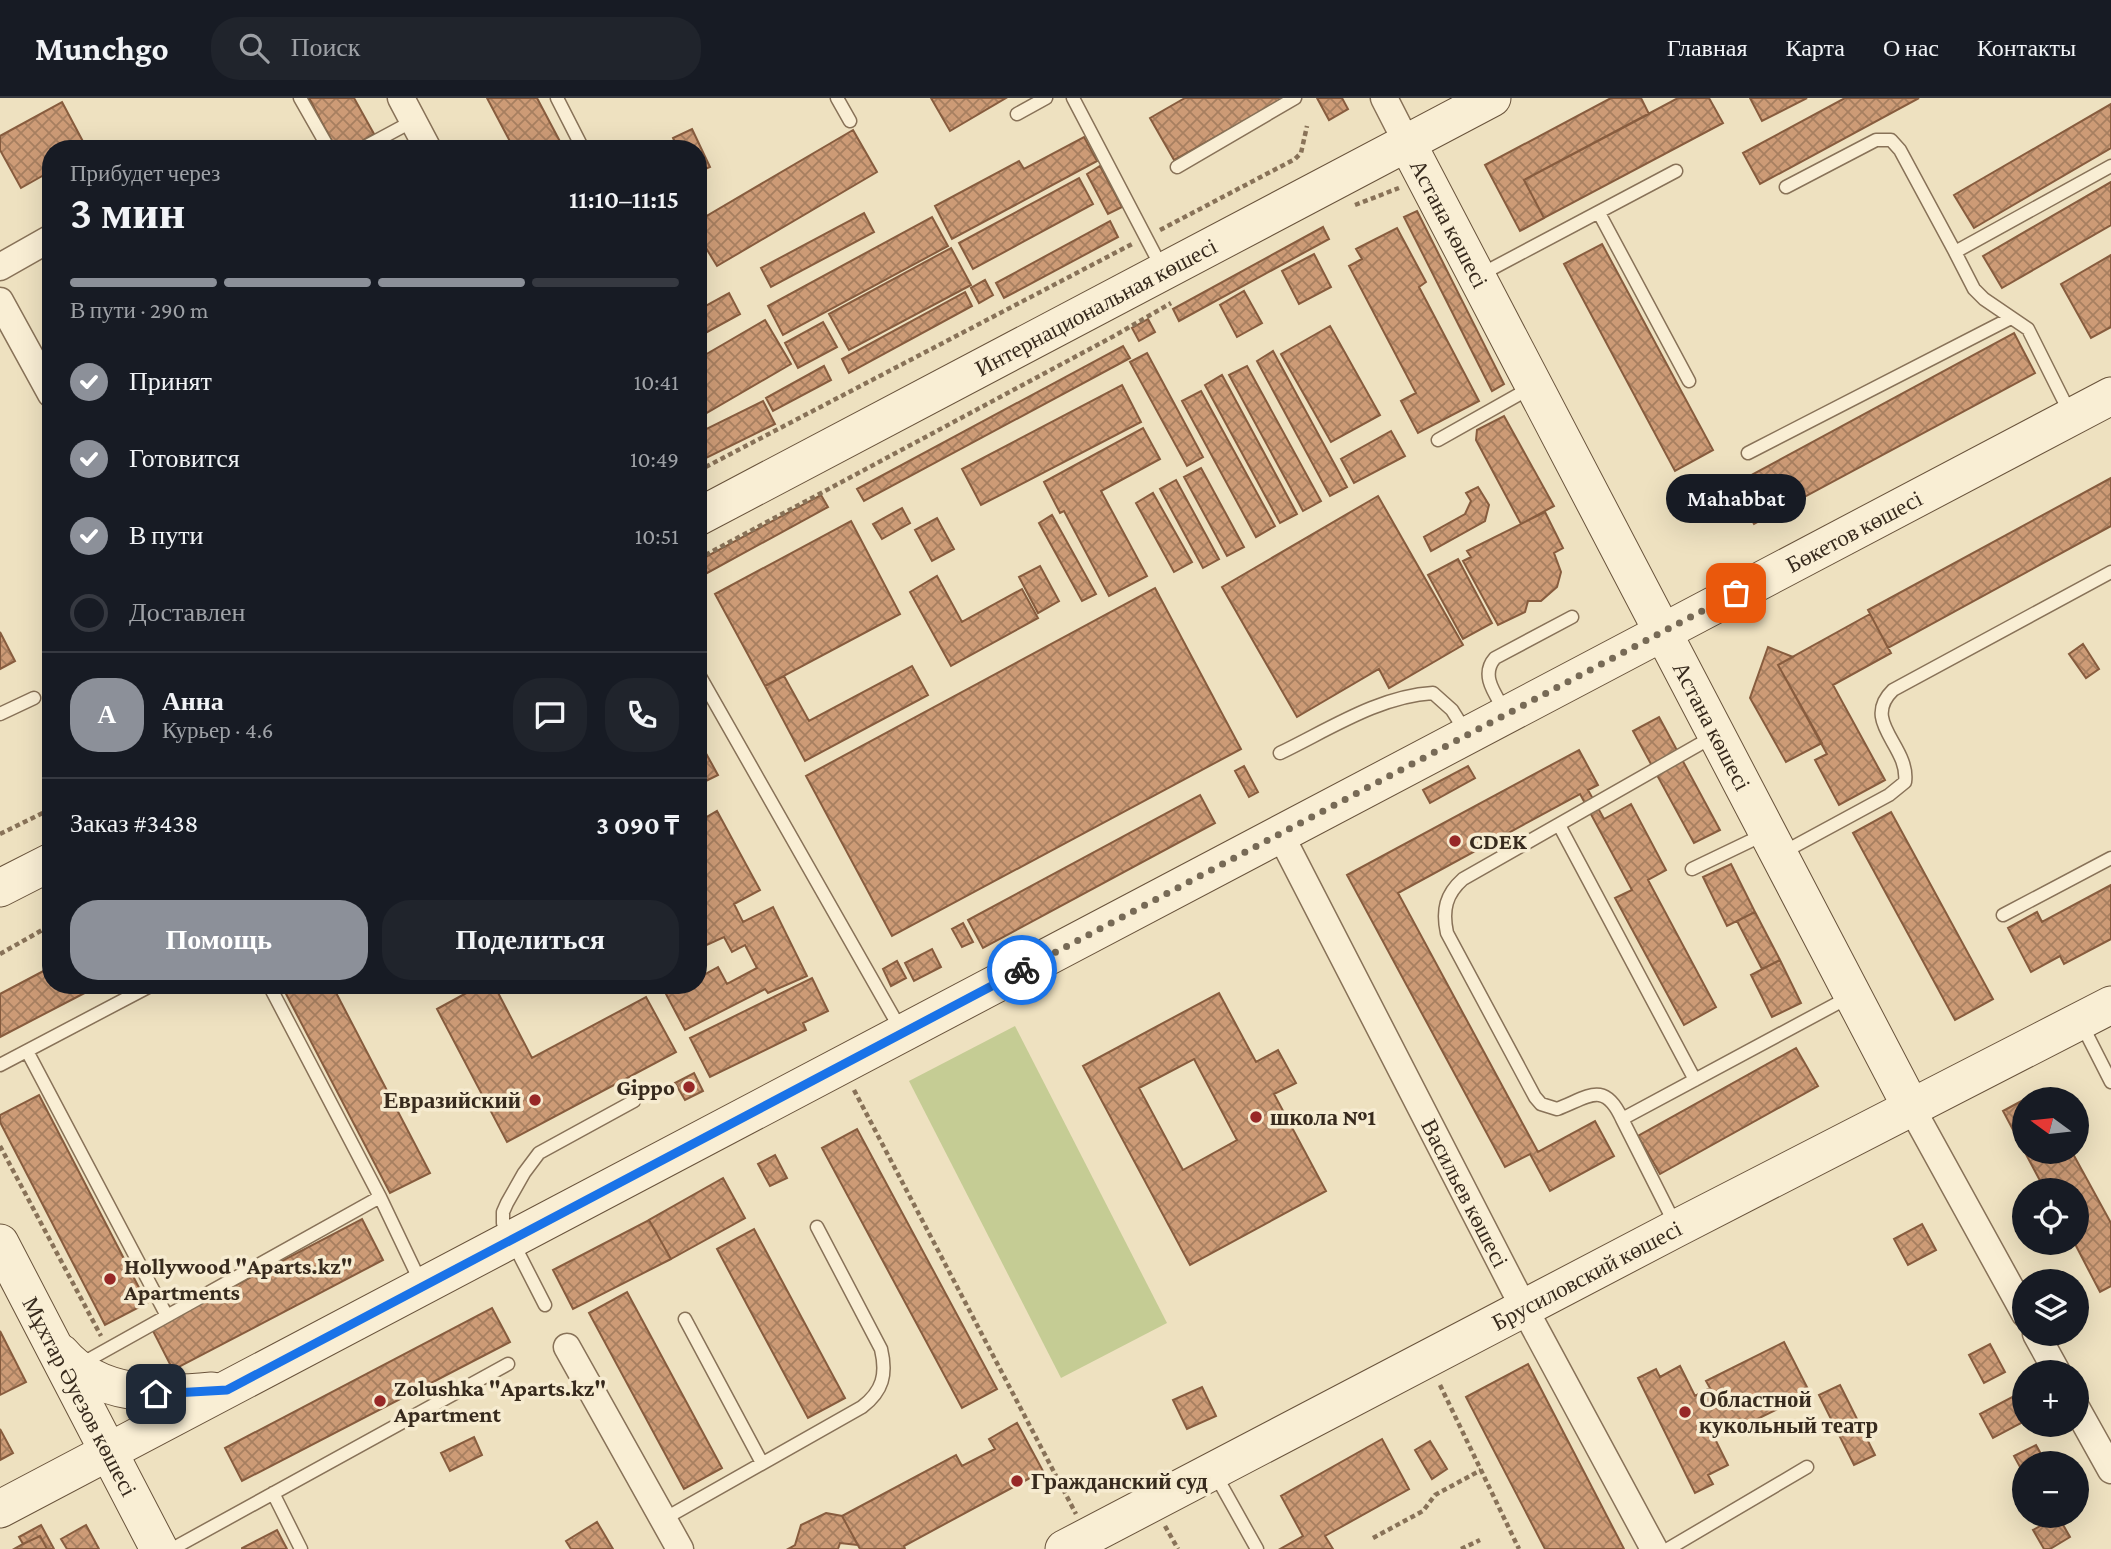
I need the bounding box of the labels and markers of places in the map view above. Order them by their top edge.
callout: Mahabbat [1666,474,1806,523]
pin [1706,563,1766,623]
place label: CDEK [1469,828,1527,854]
marker: CDEK [1447,833,1463,849]
place label: Gippo [616,1074,675,1100]
marker: Gippo [681,1079,697,1095]
place label: Евразийский [383,1087,521,1113]
marker: Евразийский [527,1092,543,1108]
place label: школа №1 [1270,1104,1376,1130]
marker: школа №1 [1248,1109,1264,1125]
place label: Hollywood "Aparts.kz" Apartments [123,1253,353,1305]
marker: Hollywood "Aparts.kz" Apartments [102,1271,118,1287]
pin [126,1364,186,1424]
place label: Zolushka "Aparts.kz" Apartment [393,1375,606,1427]
place label: Областной кукольный театр [1699,1386,1878,1438]
marker: Zolushka "Aparts.kz" Apartment [372,1393,388,1409]
marker: Областной кукольный театр [1677,1404,1693,1420]
place label: Гражданский суд [1031,1468,1208,1494]
marker: Гражданский суд [1009,1473,1025,1489]

